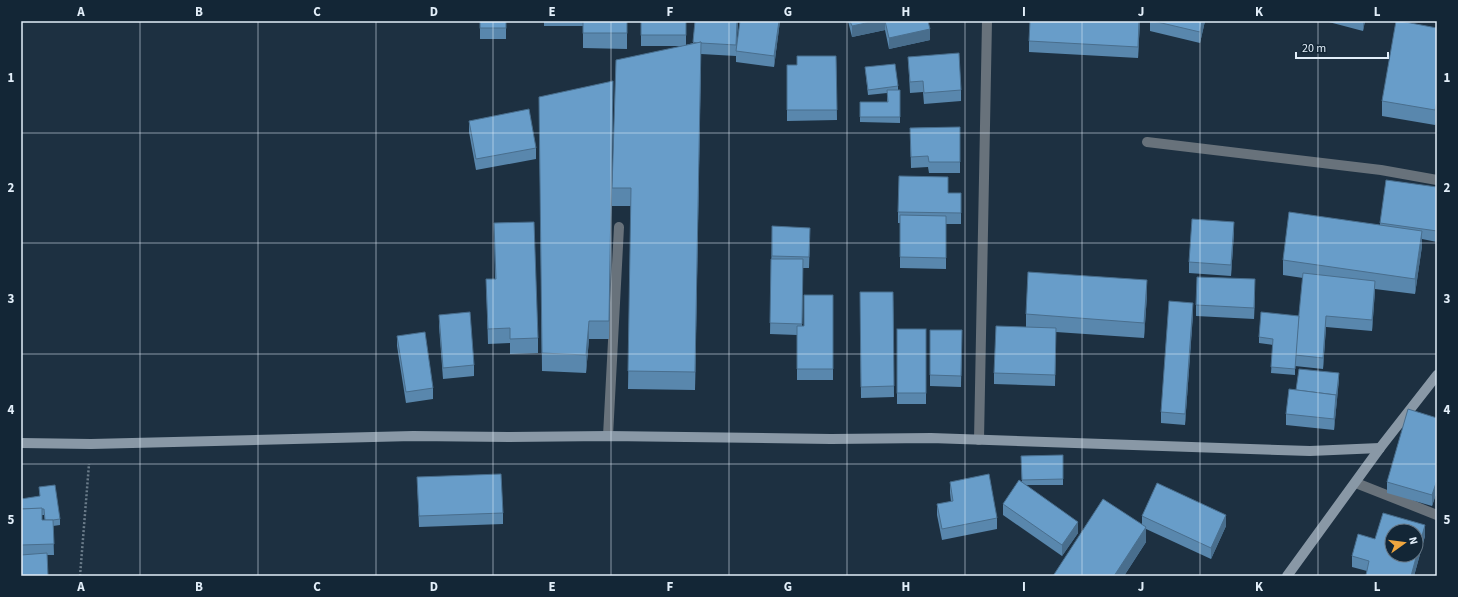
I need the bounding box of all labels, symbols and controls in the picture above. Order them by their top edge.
text: A [76,3,85,21]
text: B [195,3,203,21]
text: C [313,3,321,21]
text: D [430,3,438,21]
text: E [548,3,556,21]
text: F [667,3,674,21]
text: G [784,3,792,21]
text: H [902,3,910,21]
text: I [1022,3,1026,21]
text: J [1138,3,1144,21]
text: K [1255,3,1264,21]
text: L [1374,3,1381,21]
scale bar [1296,34,1388,60]
text: 20 m [1302,40,1326,57]
text: 1 [8,69,15,87]
text: 1 [1444,69,1451,87]
text: 2 [8,179,15,197]
text: 2 [1444,179,1451,197]
text: 3 [8,290,15,308]
text: 3 [1444,290,1451,308]
text: 4 [8,401,15,419]
text: 4 [1444,401,1451,419]
text: 5 [8,511,15,529]
text: 5 [1444,511,1451,529]
north arrow [1384,523,1424,563]
text: N [1405,535,1421,546]
text: A [76,578,85,596]
text: B [195,578,203,596]
text: C [313,578,321,596]
text: D [430,578,438,596]
text: E [548,578,556,596]
text: F [667,578,674,596]
text: G [784,578,792,596]
text: H [902,578,910,596]
text: I [1022,578,1026,596]
text: J [1138,578,1144,596]
text: K [1255,578,1264,596]
text: L [1374,578,1381,596]

